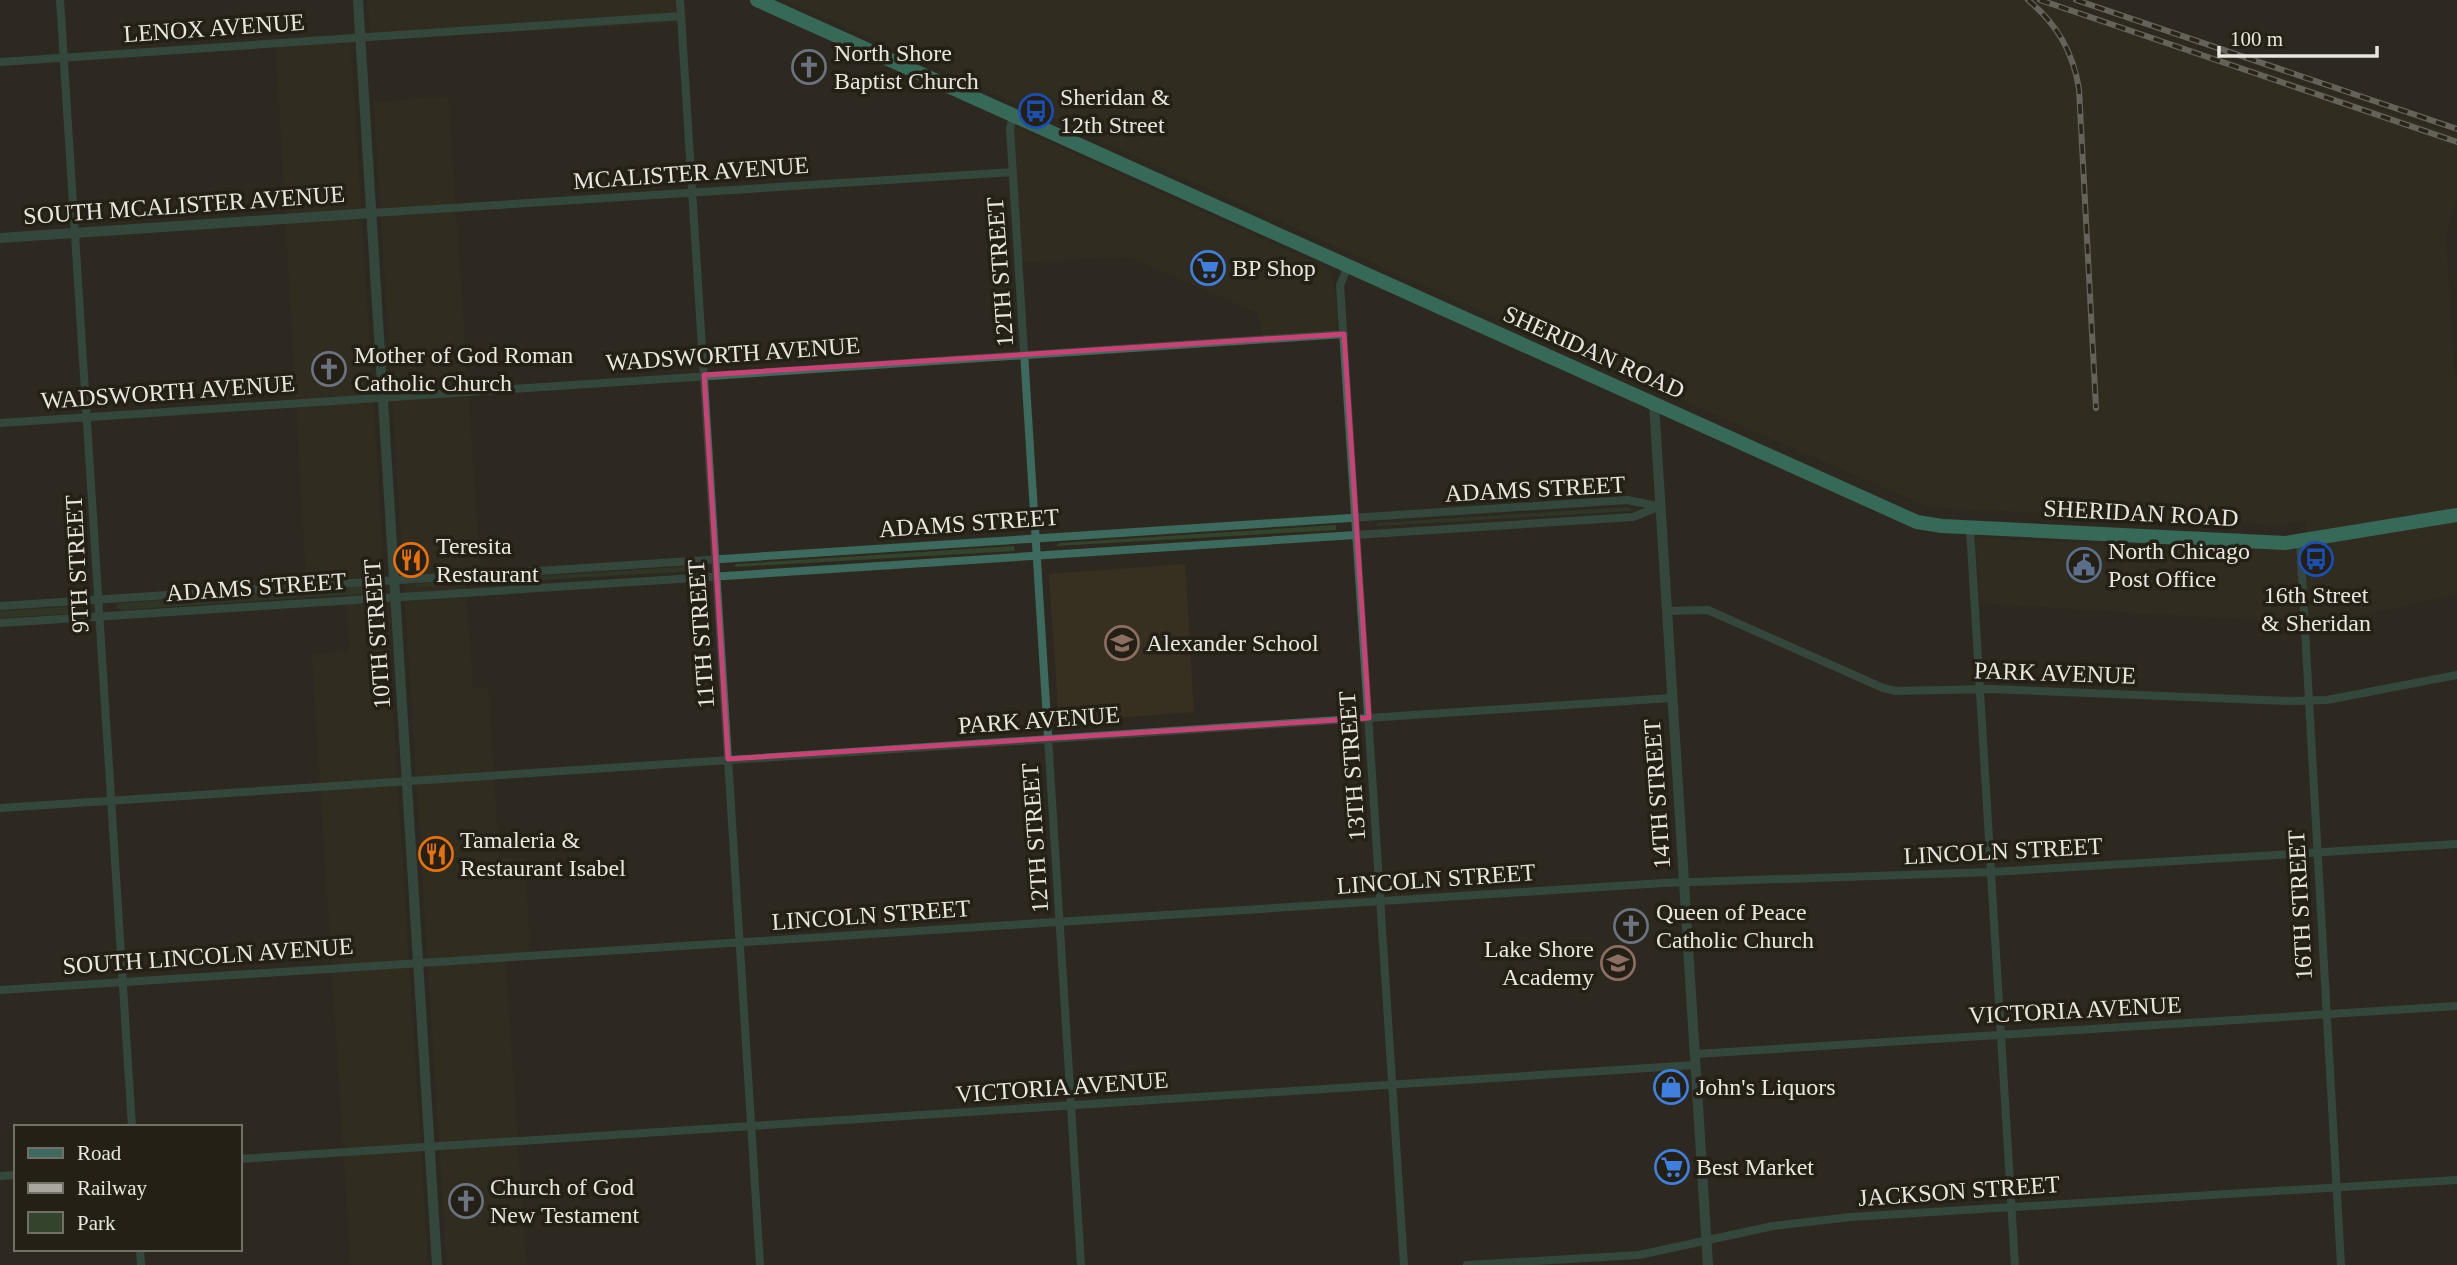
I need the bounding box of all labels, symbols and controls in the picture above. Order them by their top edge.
street label: LENOX AVENUE [123,9,305,47]
scale bar [2219,14,2376,58]
text: 100 m [2230,27,2283,51]
place label: North Shore Baptist Church [834,40,979,94]
church icon: North Shore Baptist Church [790,48,828,86]
place label: Sheridan & 12th Street [1060,84,1170,138]
bus stop icon: Sheridan & 12th Street [1017,92,1055,130]
street label: MCALISTER AVENUE [572,152,810,194]
street label: SOUTH MCALISTER AVENUE [22,181,346,229]
street label: 12TH STREET [982,196,1018,348]
supermarket icon: BP Shop [1189,249,1227,287]
place label: BP Shop [1232,255,1316,281]
street label: SHERIDAN ROAD [1499,300,1689,404]
street label: WADSWORTH AVENUE [605,332,861,376]
place label: Mother of God Roman Catholic Church [354,342,573,396]
church icon: Mother of God Roman Catholic Church [310,350,348,388]
street label: WADSWORTH AVENUE [40,370,296,414]
street label: ADAMS STREET [1444,471,1626,507]
street label: 9TH STREET [60,494,94,634]
street label: SHERIDAN ROAD [2043,495,2239,531]
street label: ADAMS STREET [878,504,1060,542]
place label: Teresita Restaurant [436,533,539,587]
place label: North Chicago Post Office [2108,538,2250,592]
bus stop icon: 16th Street & Sheridan [2297,540,2335,578]
restaurant icon: Teresita Restaurant [392,541,430,579]
public building icon: North Chicago Post Office [2065,546,2103,584]
street label: 10TH STREET [359,558,395,710]
street label: 11TH STREET [683,558,719,709]
street label: ADAMS STREET [165,568,347,606]
place label: 16th Street & Sheridan [2261,582,2371,636]
school or university icon: Alexander School [1103,624,1141,662]
place label: Alexander School [1146,630,1319,656]
street label: PARK AVENUE [1974,657,2136,689]
street label: 13TH STREET [1334,690,1370,842]
street label: PARK AVENUE [957,701,1121,739]
street label: 14TH STREET [1639,718,1675,870]
street label: 12TH STREET [1017,762,1053,914]
place label: Tamaleria & Restaurant Isabel [460,827,626,881]
street label: 16TH STREET [2283,829,2317,981]
street label: LINCOLN STREET [1903,833,2104,869]
restaurant icon: Tamaleria & Restaurant Isabel [417,835,455,873]
street label: LINCOLN STREET [1336,859,1537,899]
street label: LINCOLN STREET [771,895,972,935]
place label: Queen of Peace Catholic Church [1656,899,1814,953]
church icon: Queen of Peace Catholic Church [1612,907,1650,945]
street label: SOUTH LINCOLN AVENUE [62,933,354,979]
place label: Lake Shore Academy [1484,936,1594,990]
school or university icon: Lake Shore Academy [1599,944,1637,982]
street label: VICTORIA AVENUE [1968,991,2182,1029]
street label: VICTORIA AVENUE [955,1067,1169,1107]
shop icon: John's Liquors [1652,1068,1690,1106]
place label: John's Liquors [1696,1074,1836,1100]
legend [14,1125,242,1251]
text: Road [77,1141,122,1165]
supermarket icon: Best Market [1653,1148,1691,1186]
place label: Best Market [1696,1154,1814,1180]
street label: JACKSON STREET [1857,1171,2061,1211]
place label: Church of God New Testament [490,1174,640,1228]
text: Railway [77,1176,147,1200]
church icon: Church of God New Testament [447,1182,485,1220]
text: Park [77,1211,116,1235]

